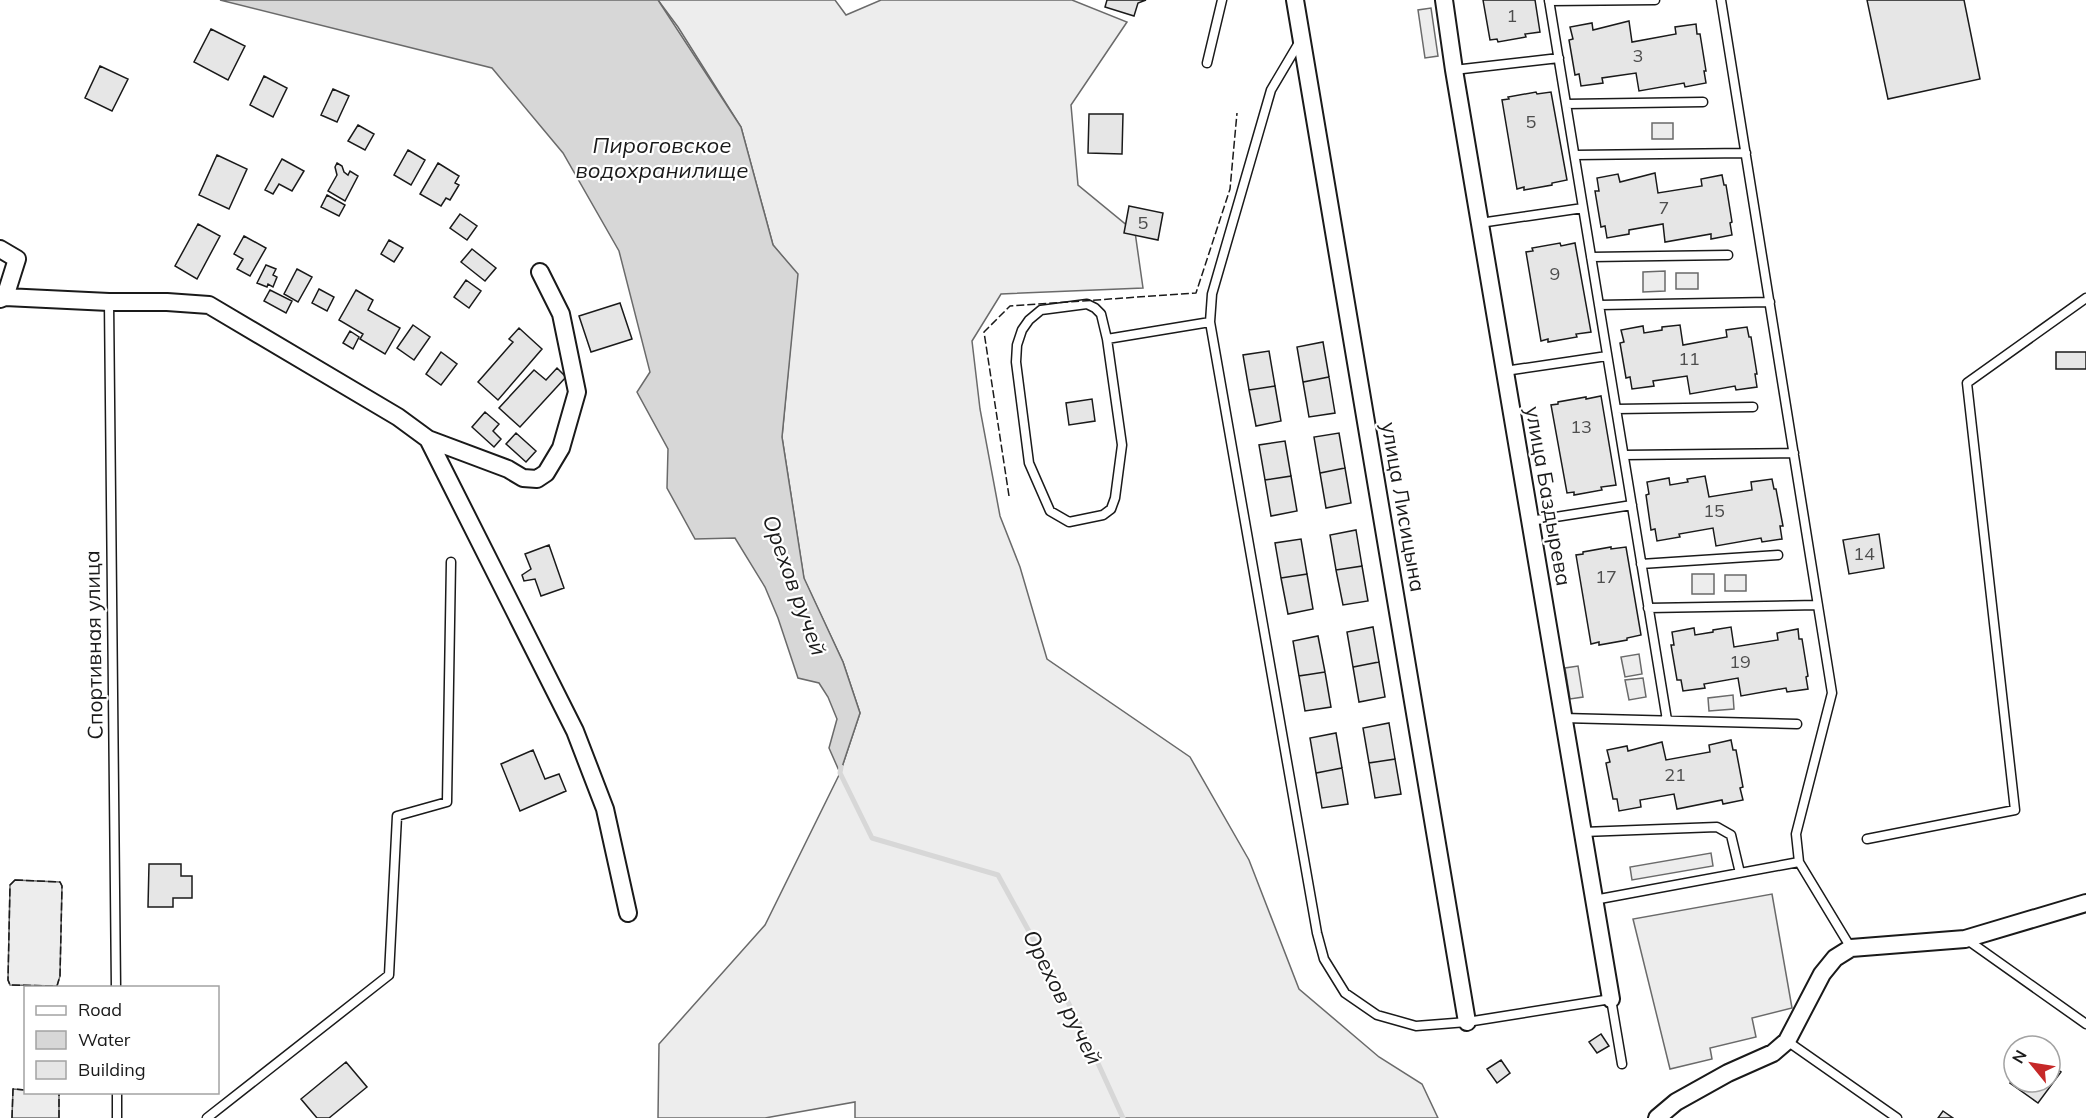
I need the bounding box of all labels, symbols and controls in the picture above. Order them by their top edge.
house number: 1 [1507,4,1517,27]
house number: 3 [1633,44,1643,67]
house number: 5 [1526,110,1537,133]
water label: Пироговское водохранилище [576,131,748,184]
house number: 7 [1659,196,1669,219]
house number: 5 [1138,211,1149,234]
house number: 9 [1550,262,1560,285]
house number: 11 [1678,347,1700,370]
street label: улица Баздырева [1520,404,1578,588]
house number: 13 [1570,415,1592,438]
street label: улица Лисицына [1376,420,1432,594]
house number: 15 [1703,499,1725,522]
water label: Орехов ручей [757,511,833,659]
house number: 14 [1853,542,1875,565]
street label: Спортивная улица [78,550,108,740]
house number: 17 [1595,565,1617,588]
house number: 19 [1729,650,1751,673]
house number: 21 [1664,763,1686,786]
water label: Орехов ручей [1017,925,1109,1069]
legend [24,986,219,1094]
text: Road [78,998,122,1021]
text: Water [78,1028,131,1051]
north arrow [2002,1034,2062,1094]
text: N [2007,1046,2031,1067]
text: Building [78,1058,146,1081]

